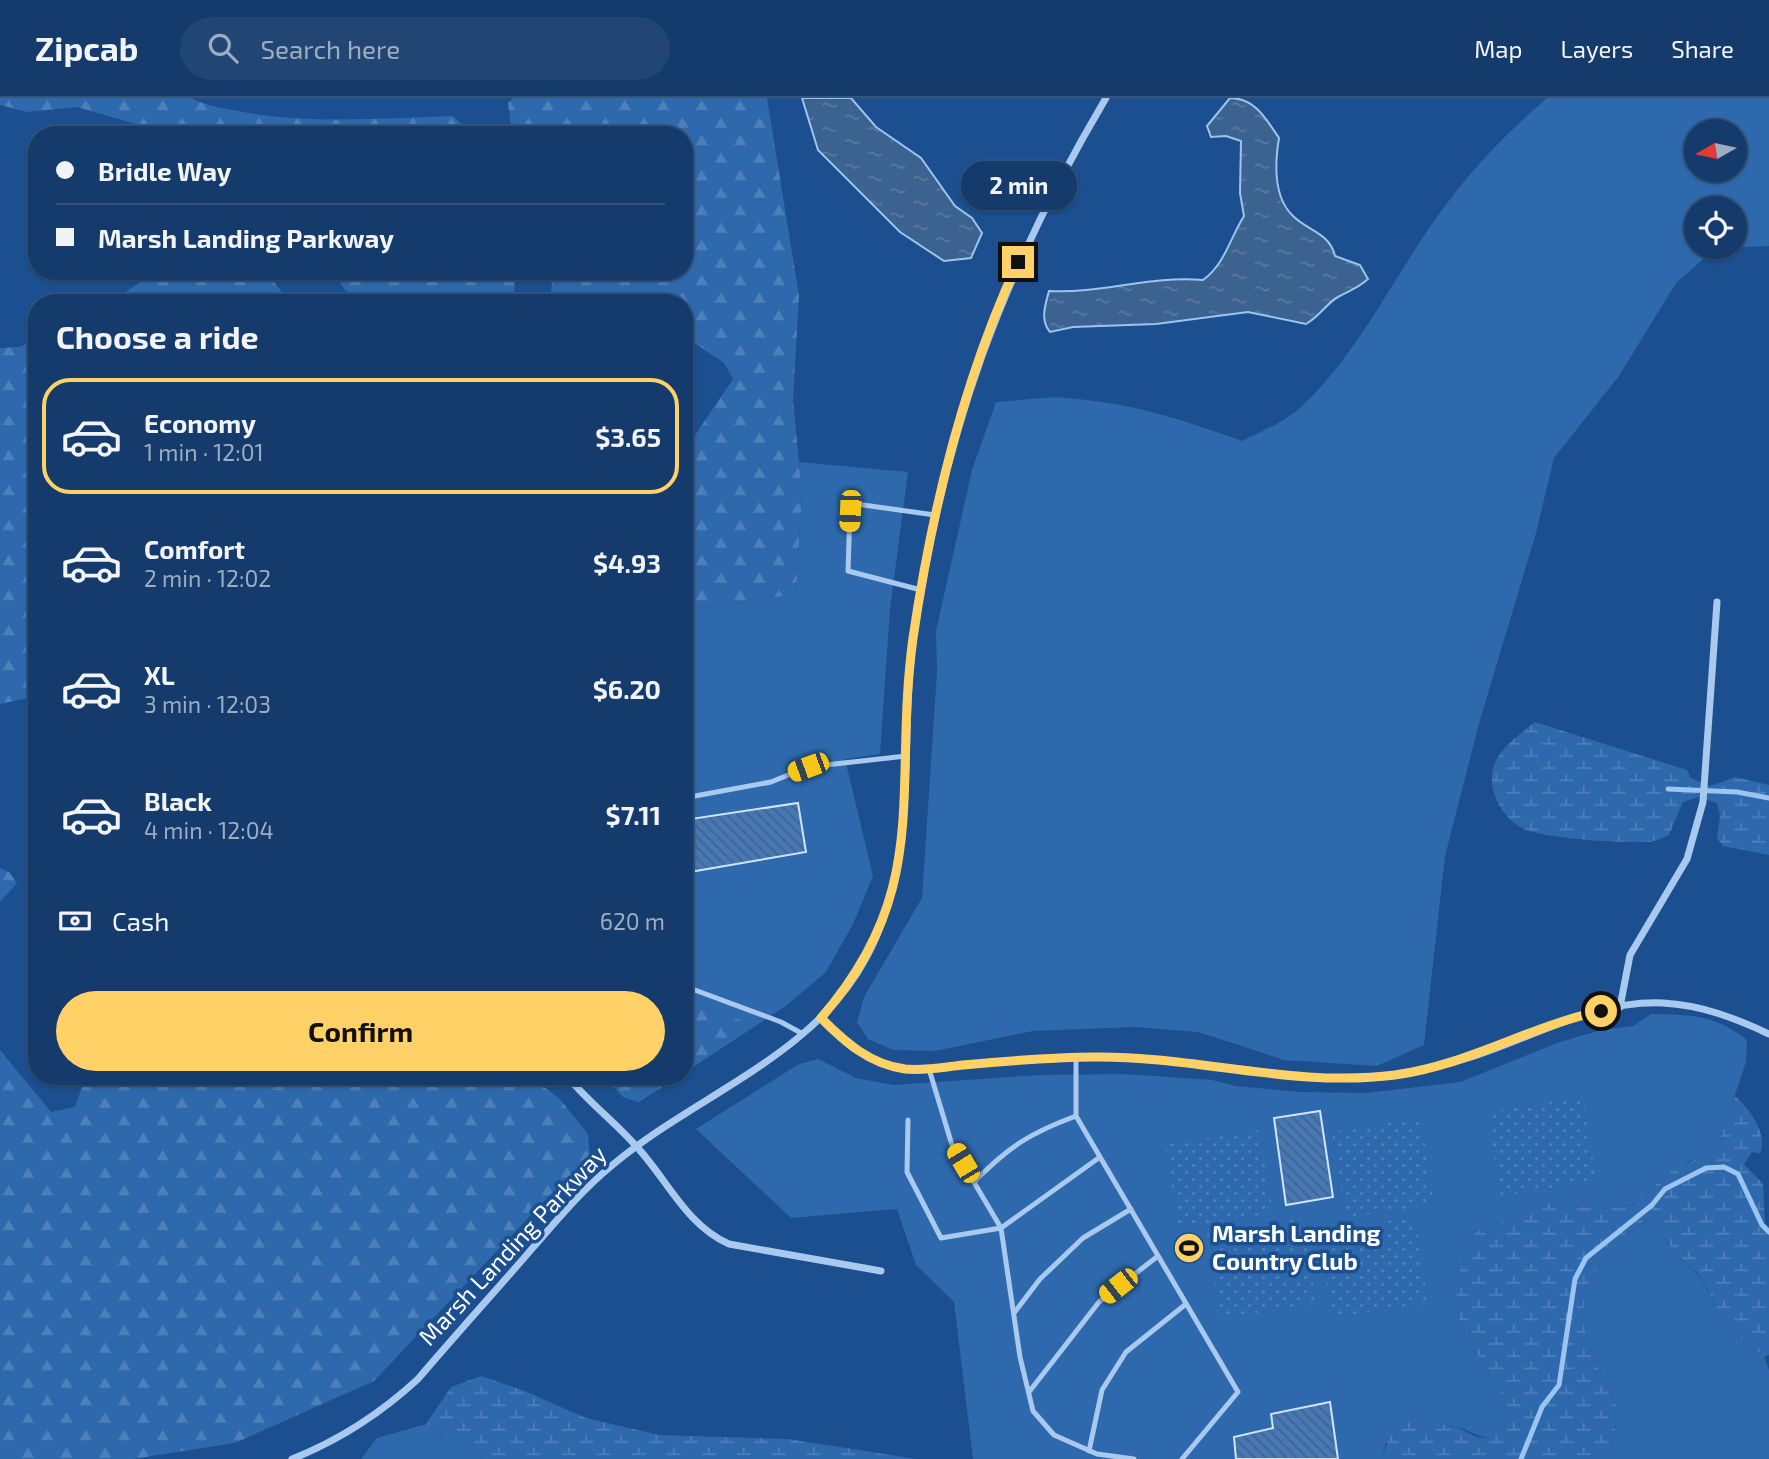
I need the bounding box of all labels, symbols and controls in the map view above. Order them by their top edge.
search box [180,17,670,80]
text: Zipcab [35,28,138,68]
icon: search [204,29,242,67]
text: Search here [260,33,400,64]
text: Map [1474,34,1522,63]
text: Layers [1560,34,1633,63]
text: Share [1671,34,1734,63]
north arrow [1684,119,1746,182]
map controls [1684,119,1747,259]
text: Bridle Way [98,155,232,186]
callout: 2 min [960,160,1076,209]
text: 2 min [990,171,1048,199]
button: locate [1684,196,1747,259]
text: Marsh Landing Parkway [98,222,394,253]
route end [1002,246,1034,278]
text: Choose a ride [56,317,259,355]
icon: car [60,405,123,468]
text: Economy [144,407,256,438]
text: $3.65 [595,421,661,452]
text: 1 min · 12:01 [144,438,264,466]
car [839,489,862,533]
icon: car [60,531,123,594]
text: Comfort [144,533,245,564]
text: $4.93 [593,547,661,578]
text: 2 min · 12:02 [144,564,271,592]
icon: car [60,657,123,720]
text: XL [144,659,175,690]
text: $6.20 [593,673,661,704]
text: 3 min · 12:03 [144,690,271,718]
car [785,750,832,784]
icon: car [60,783,123,846]
text: Black [144,785,212,816]
text: $7.11 [606,799,661,830]
text: 4 min · 12:04 [144,816,274,844]
icon: cash [56,902,94,940]
text: Cash [112,905,169,936]
text: 620 m [600,907,665,935]
button: Confirm [56,991,665,1071]
route start [1585,995,1617,1027]
street label: Marsh Landing Parkway [412,1139,612,1351]
car [944,1140,983,1186]
place label: Marsh Landing Country Club [1212,1218,1381,1275]
sports icon: Marsh Landing Country Club [1172,1231,1206,1265]
car [1095,1265,1142,1307]

